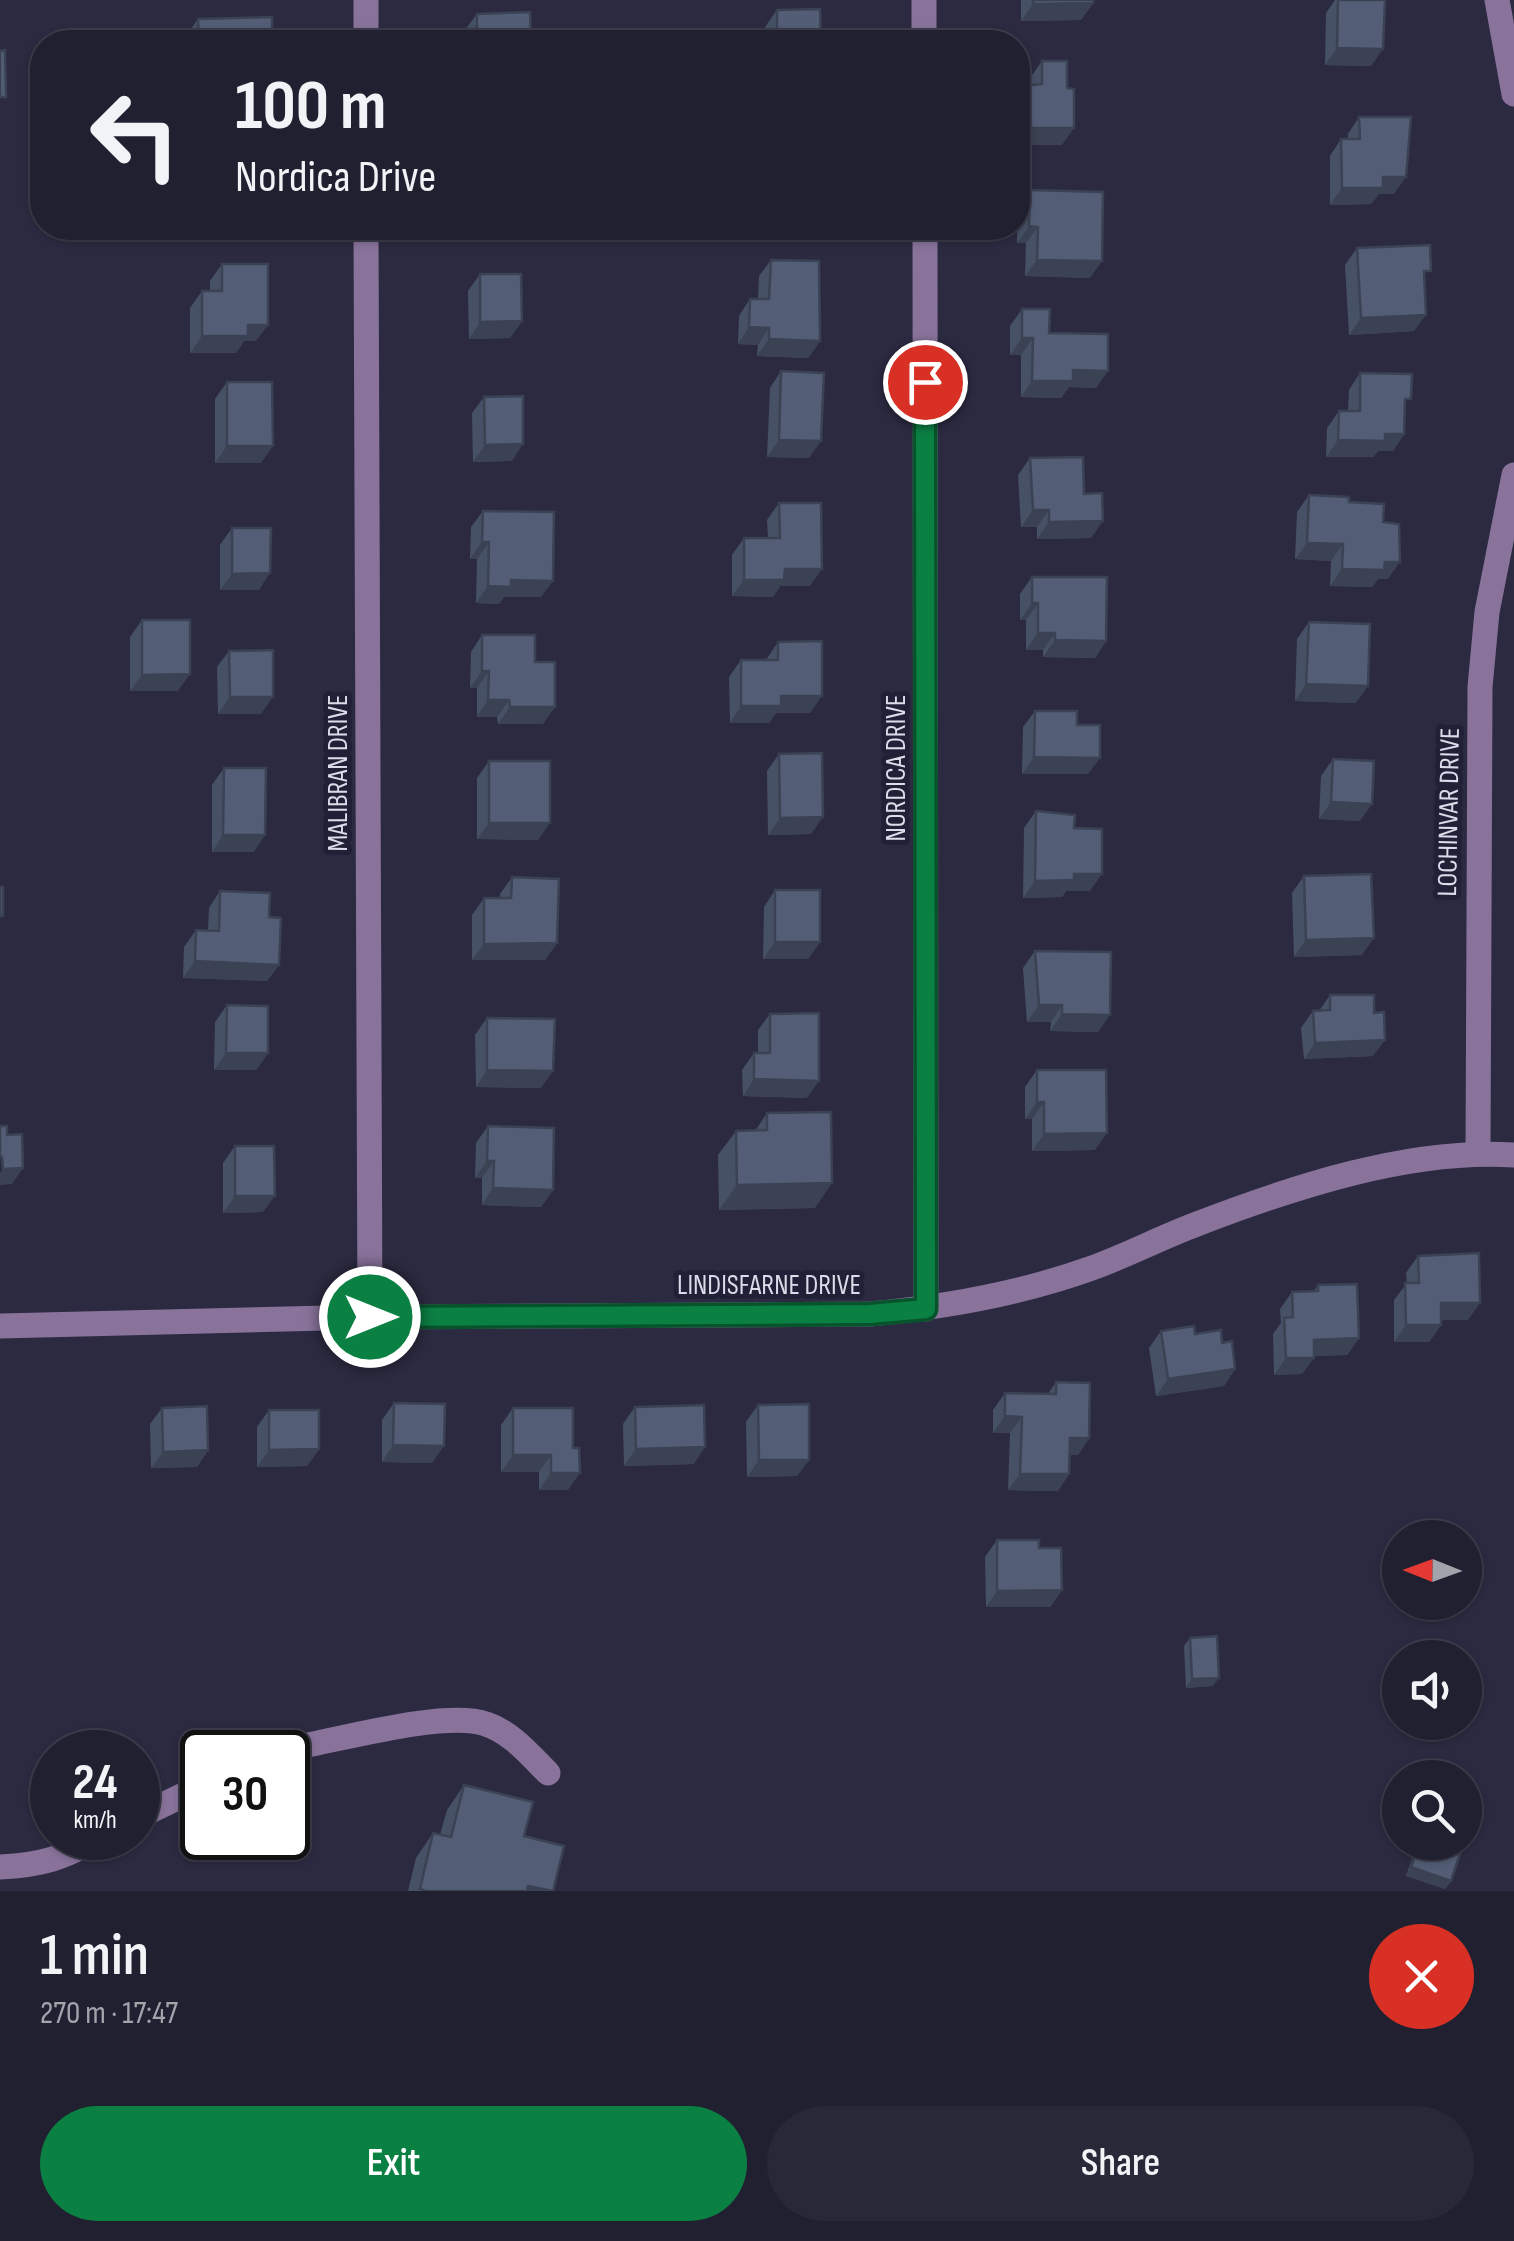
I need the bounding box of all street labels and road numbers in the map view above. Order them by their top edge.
street label: MALIBRAN DRIVE [322,694,355,852]
street label: NORDICA DRIVE [880,694,913,842]
street label: LOCHINVAR DRIVE [1431,727,1467,897]
street label: LINDISFARNE DRIVE [677,1269,861,1302]

